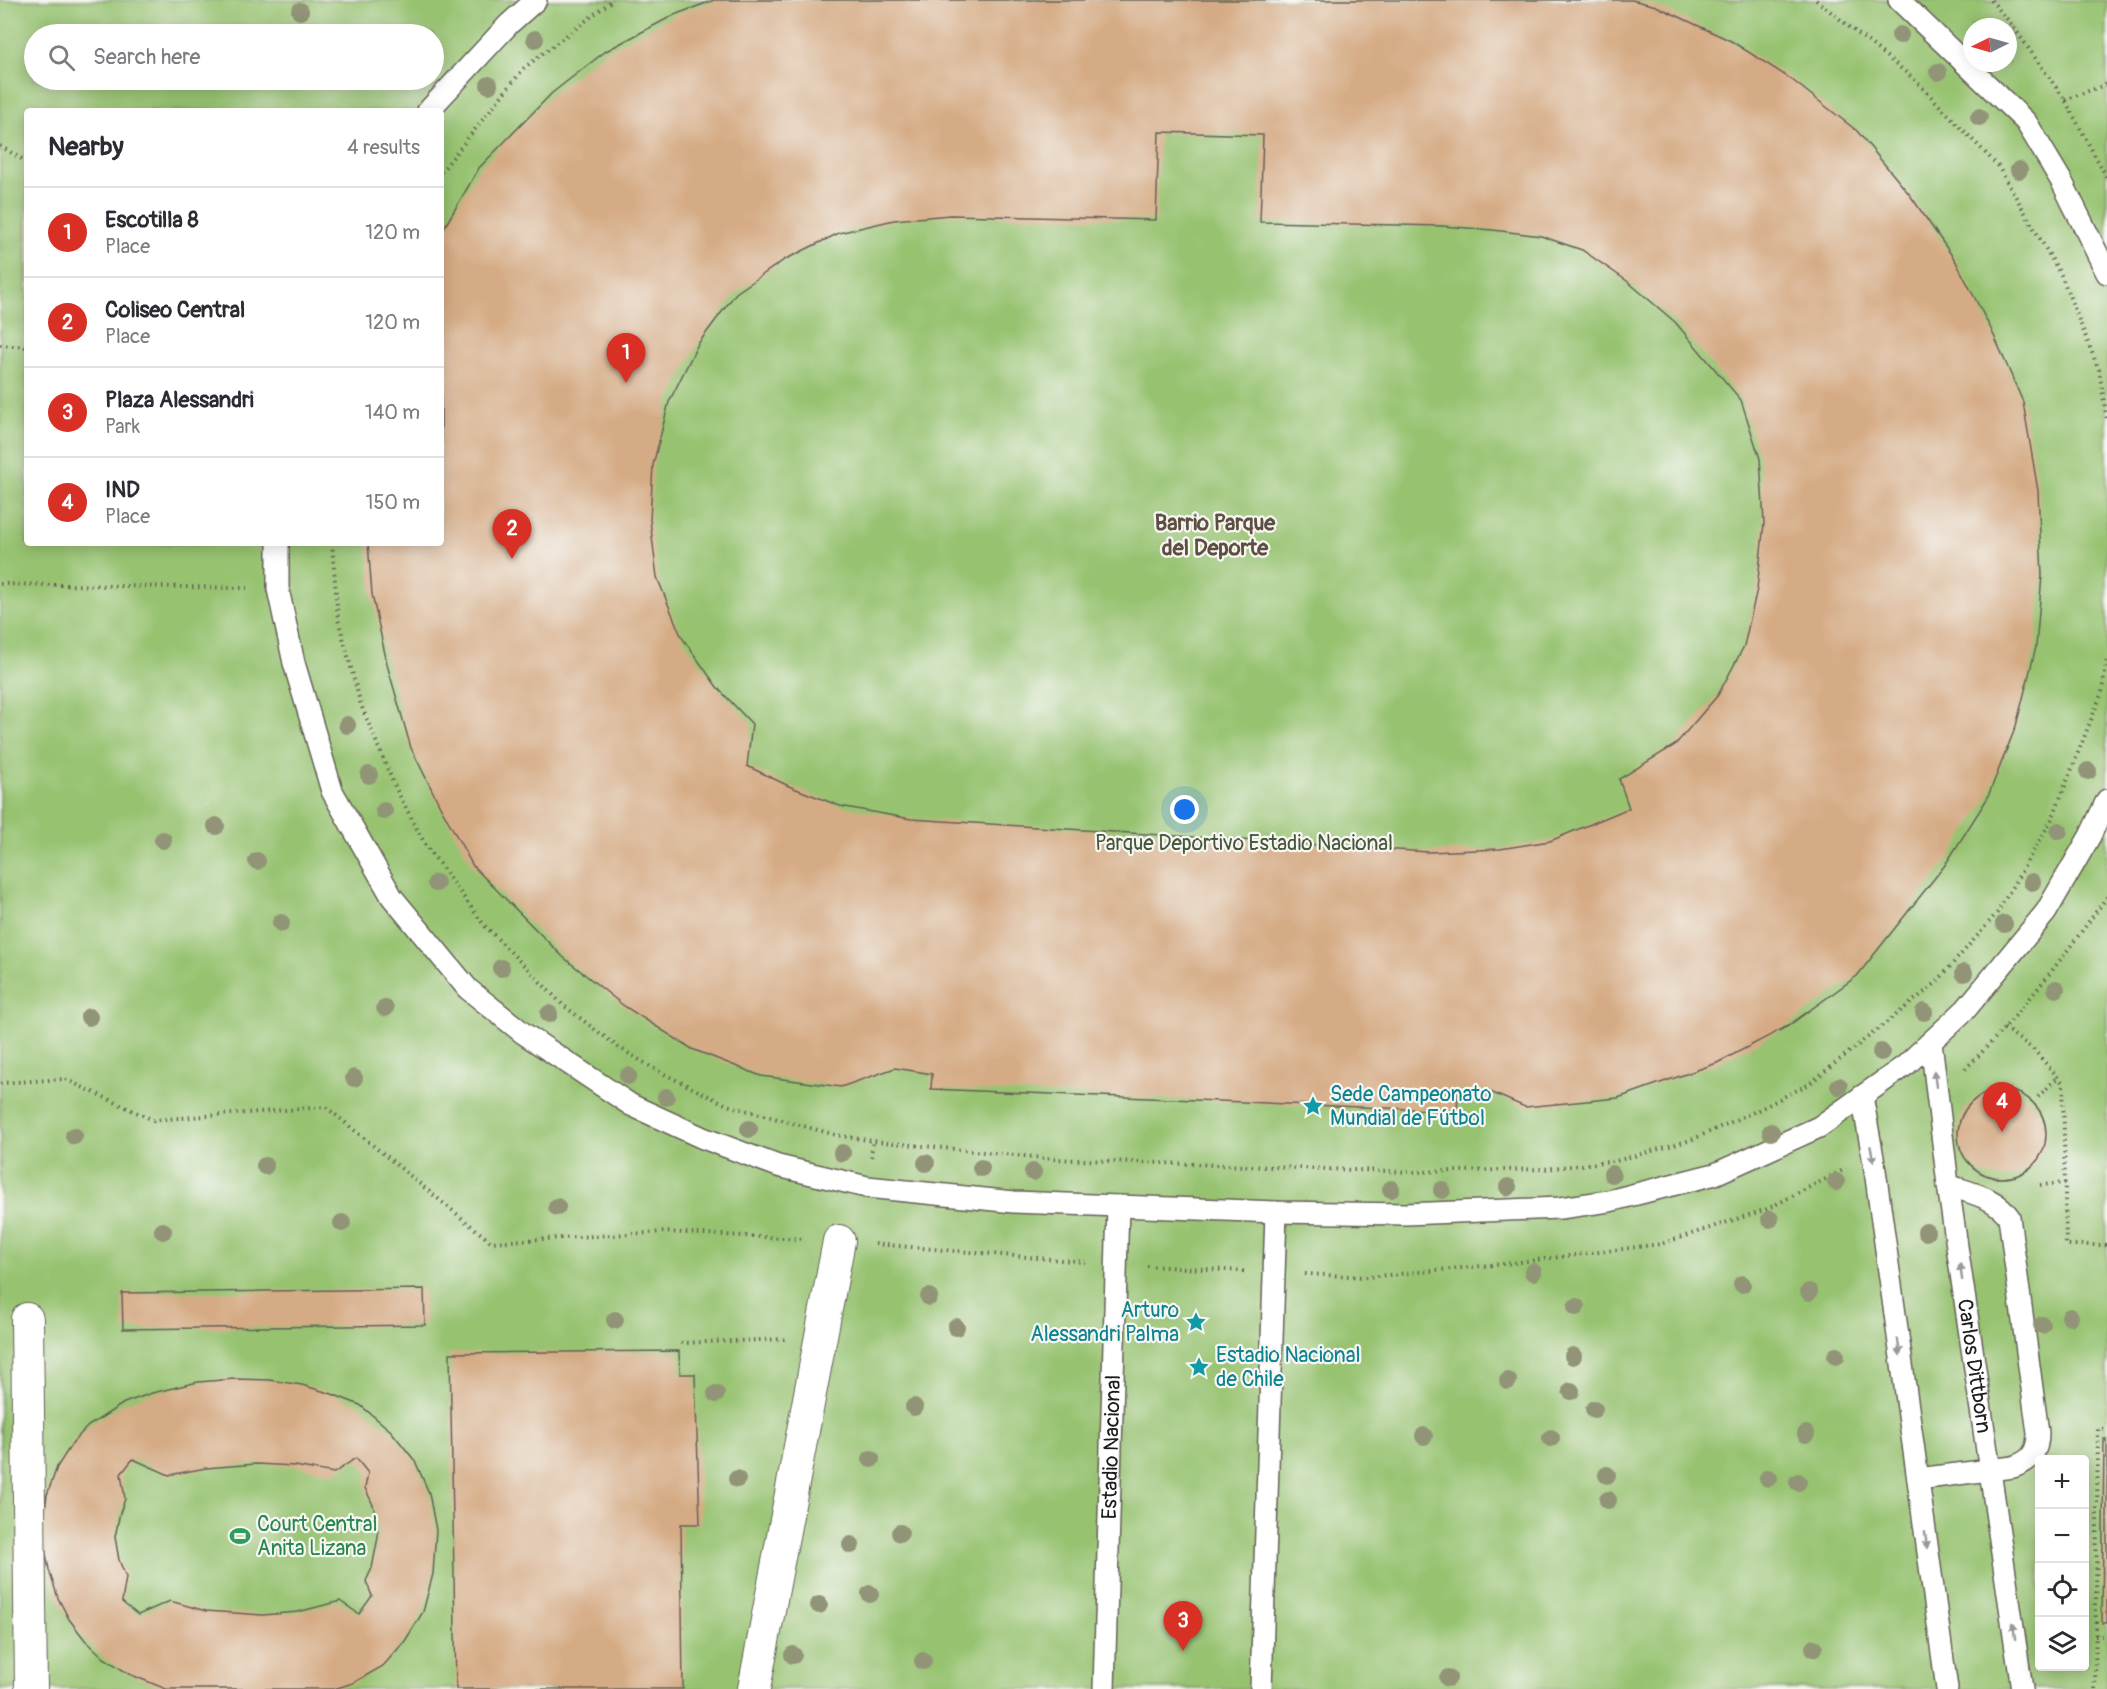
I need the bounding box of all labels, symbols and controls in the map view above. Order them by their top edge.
north arrow [1963,18,2017,72]
search box [24,24,444,90]
icon: search [45,41,78,74]
text: Search here [93,43,200,71]
text: Nearby [48,131,124,163]
text: 4 results [347,135,420,160]
text: Escotilla 8 [105,206,199,234]
text: 1 [64,220,71,245]
text: 120 m [365,220,420,245]
text: Place [105,234,150,259]
text: Coliseo Central [105,296,245,324]
text: 2 [62,310,73,335]
text: 120 m [365,310,420,335]
text: Place [105,324,150,349]
pin: 1 [606,334,646,383]
text: Plaza Alessandri [105,386,254,414]
text: 3 [62,400,73,425]
text: 140 m [365,400,420,425]
text: Park [105,414,140,439]
text: IND [105,476,140,504]
text: 4 [62,490,73,515]
text: 150 m [366,490,420,515]
text: Place [105,504,150,529]
district label: Barrio Parque del Deporte [1155,509,1276,562]
pin: 2 [492,510,532,559]
your location [1170,795,1199,824]
park label: Parque Deportivo Estadio Nacional [1095,830,1393,857]
one-way arrow [1930,1069,1940,1088]
place label: Sede Campeonato Mundial de Fútbol [1330,1081,1491,1132]
pin: 4 [1982,1082,2022,1132]
place icon: Sede Campeonato Mundial de Fútbol [1301,1094,1325,1118]
one-way arrow [1868,1145,1877,1164]
one-way arrow [1957,1262,1966,1281]
place label: Arturo Alessandri Palma [1030,1297,1179,1348]
street label: Carlos Dittborn [1951,1297,1997,1435]
place icon: Arturo Alessandri Palma [1184,1310,1208,1334]
one-way arrow [1895,1338,1904,1357]
place label: Estadio Nacional de Chile [1216,1342,1360,1393]
place icon: Estadio Nacional de Chile [1187,1355,1211,1379]
street label: Estadio Nacional [1096,1374,1127,1520]
map controls [2035,1455,2089,1671]
button: + [2035,1455,2089,1509]
button: − [2035,1509,2089,1563]
place label: Court Central Anita Lizana [257,1511,378,1562]
sports icon: Court Central Anita Lizana [228,1524,252,1548]
one-way arrow [1922,1531,1931,1550]
button: locate [2035,1563,2089,1617]
pin: 3 [1164,1602,1202,1651]
button: layers [2035,1617,2089,1671]
one-way arrow [2009,1622,2018,1641]

